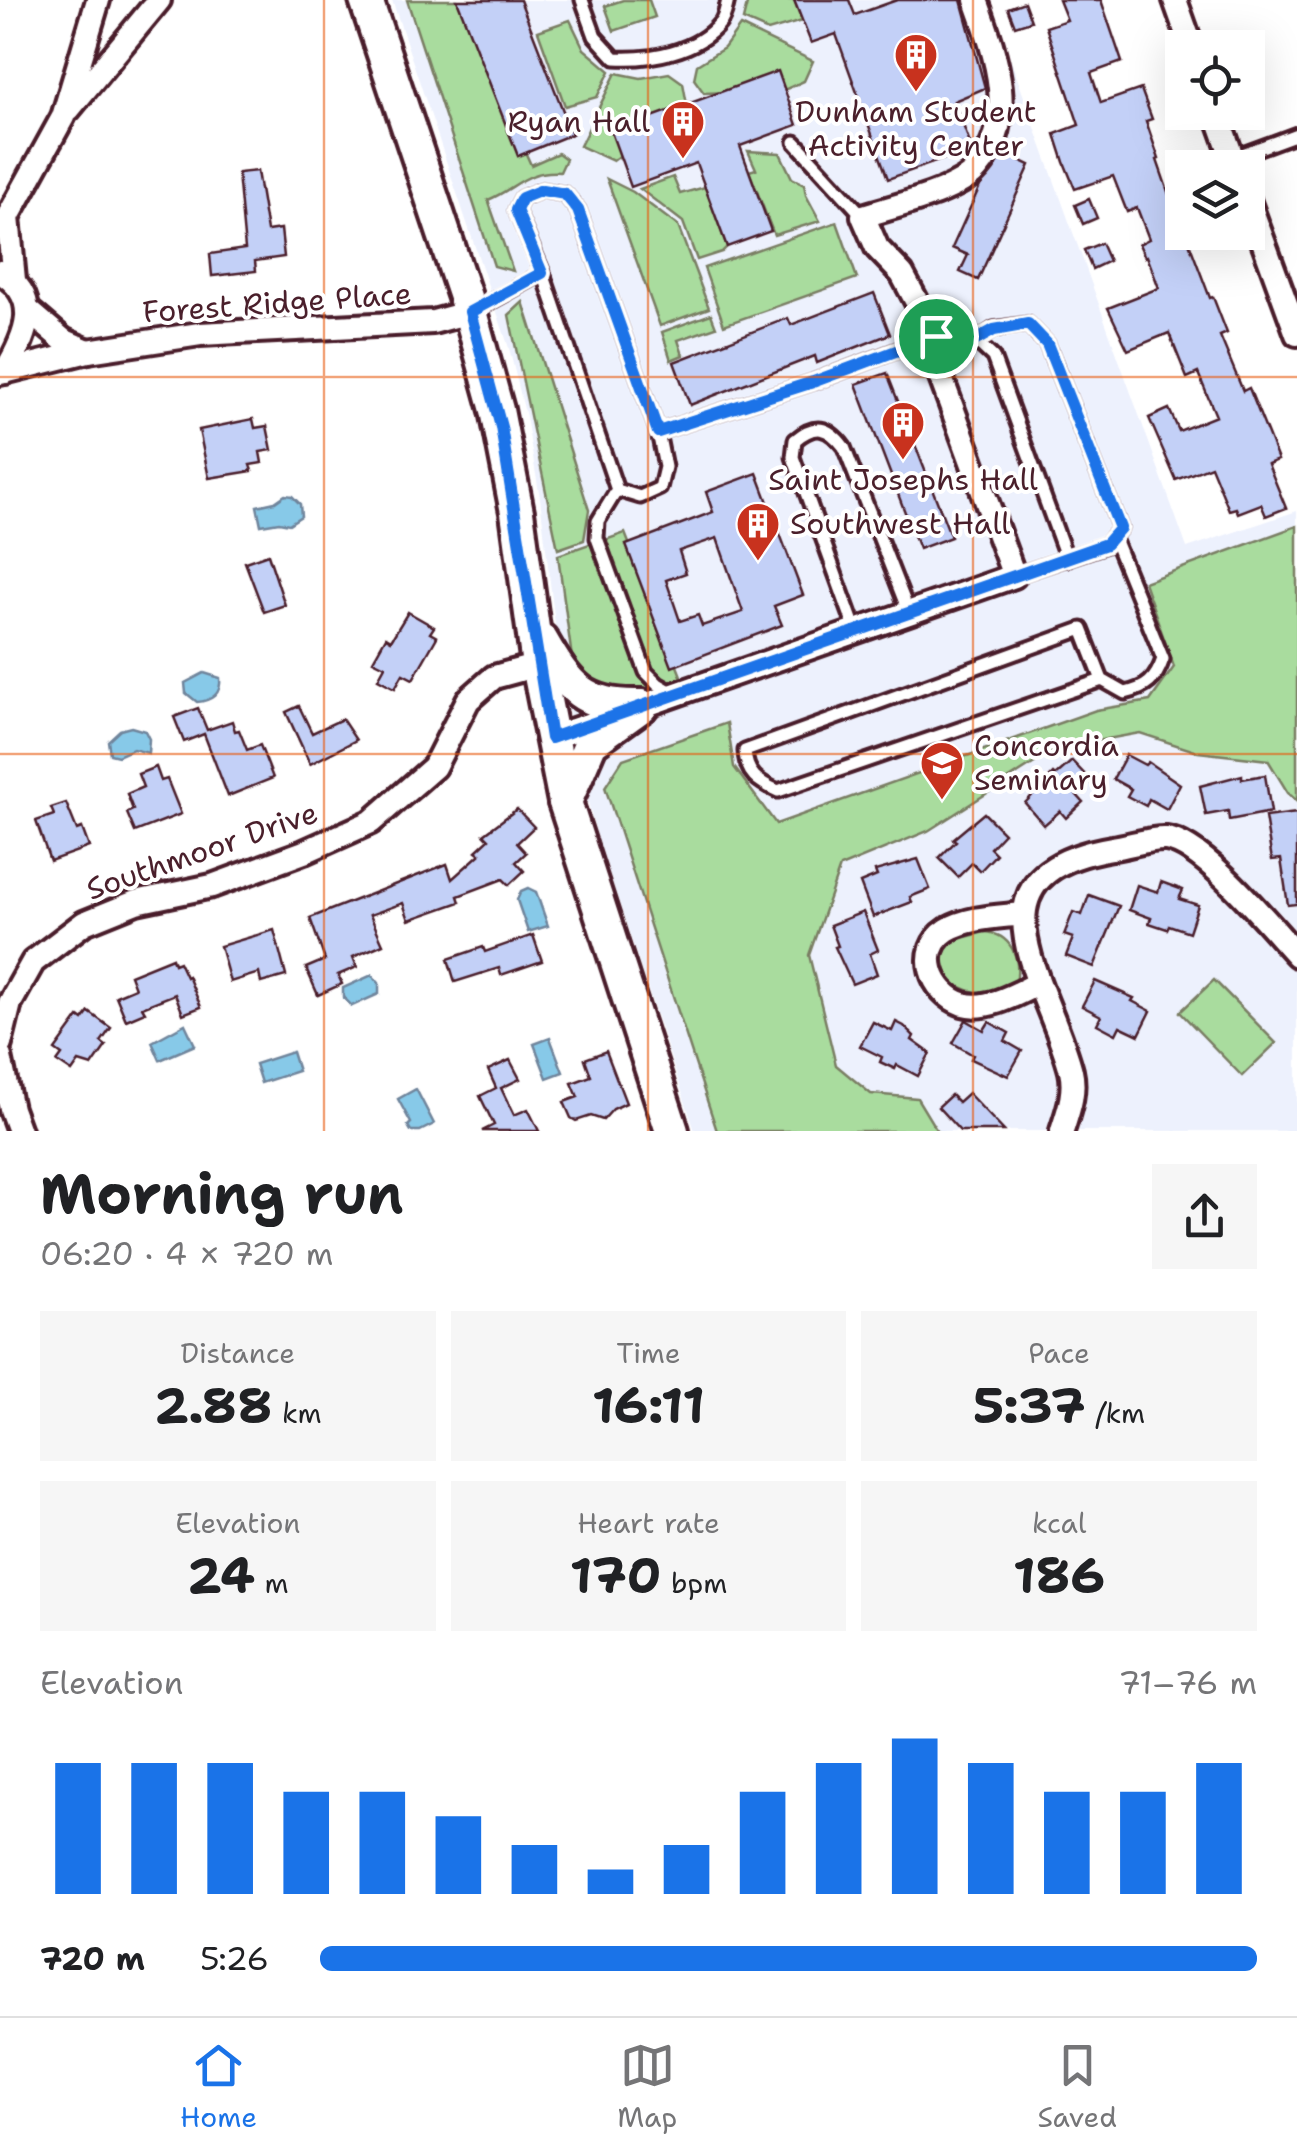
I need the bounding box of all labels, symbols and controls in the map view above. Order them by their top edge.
map controls [1165,30,1265,250]
button: locate [1165,30,1265,130]
building icon: Dunham Student Activity Center [893,32,939,93]
place label: Dunham Student Activity Center [795,91,1037,166]
building icon: Ryan Hall [660,99,706,160]
place label: Ryan Hall [507,101,650,142]
button: layers [1165,150,1265,250]
street label: Forest Ridge Place [141,273,413,332]
pin [894,294,979,379]
icon: arrive [909,309,964,364]
building icon: Saint Josephs Hall [880,400,926,461]
place label: Saint Josephs Hall [768,459,1038,500]
building icon: Southwest Hall [735,501,781,562]
place label: Southwest Hall [790,503,1010,544]
place label: Concordia Seminary [974,725,1119,800]
school or university icon: Concordia Seminary [919,740,965,801]
street label: Southmoor Drive [81,792,323,909]
text: Morning run [40,1157,404,1231]
button: share [1152,1164,1257,1269]
text: 06:20 · 4 × 720 m [40,1232,333,1275]
text: Distance [180,1334,295,1372]
text: Time [616,1334,681,1372]
text: Pace [1028,1334,1090,1372]
text: 2.88 [154,1372,272,1439]
text: 16:11 [592,1372,705,1439]
text: 5:37 [973,1372,1086,1439]
text: km [272,1394,322,1432]
text: /km [1086,1394,1145,1432]
text: Elevation [175,1504,300,1542]
text: Heart rate [577,1504,720,1542]
text: kcal [1032,1504,1086,1542]
text: 24 [187,1542,255,1609]
text: 170 [570,1542,661,1609]
text: 186 [1013,1542,1105,1609]
text: m [255,1564,289,1602]
text: bpm [661,1564,727,1602]
text: Elevation [40,1661,183,1704]
text: 71–76 m [1118,1661,1257,1704]
text: 720 m [40,1937,145,1980]
text: 5:26 [200,1937,269,1980]
tab: Home [180,2038,257,2136]
tab: Map [617,2038,677,2136]
tab: Saved [1037,2038,1117,2136]

